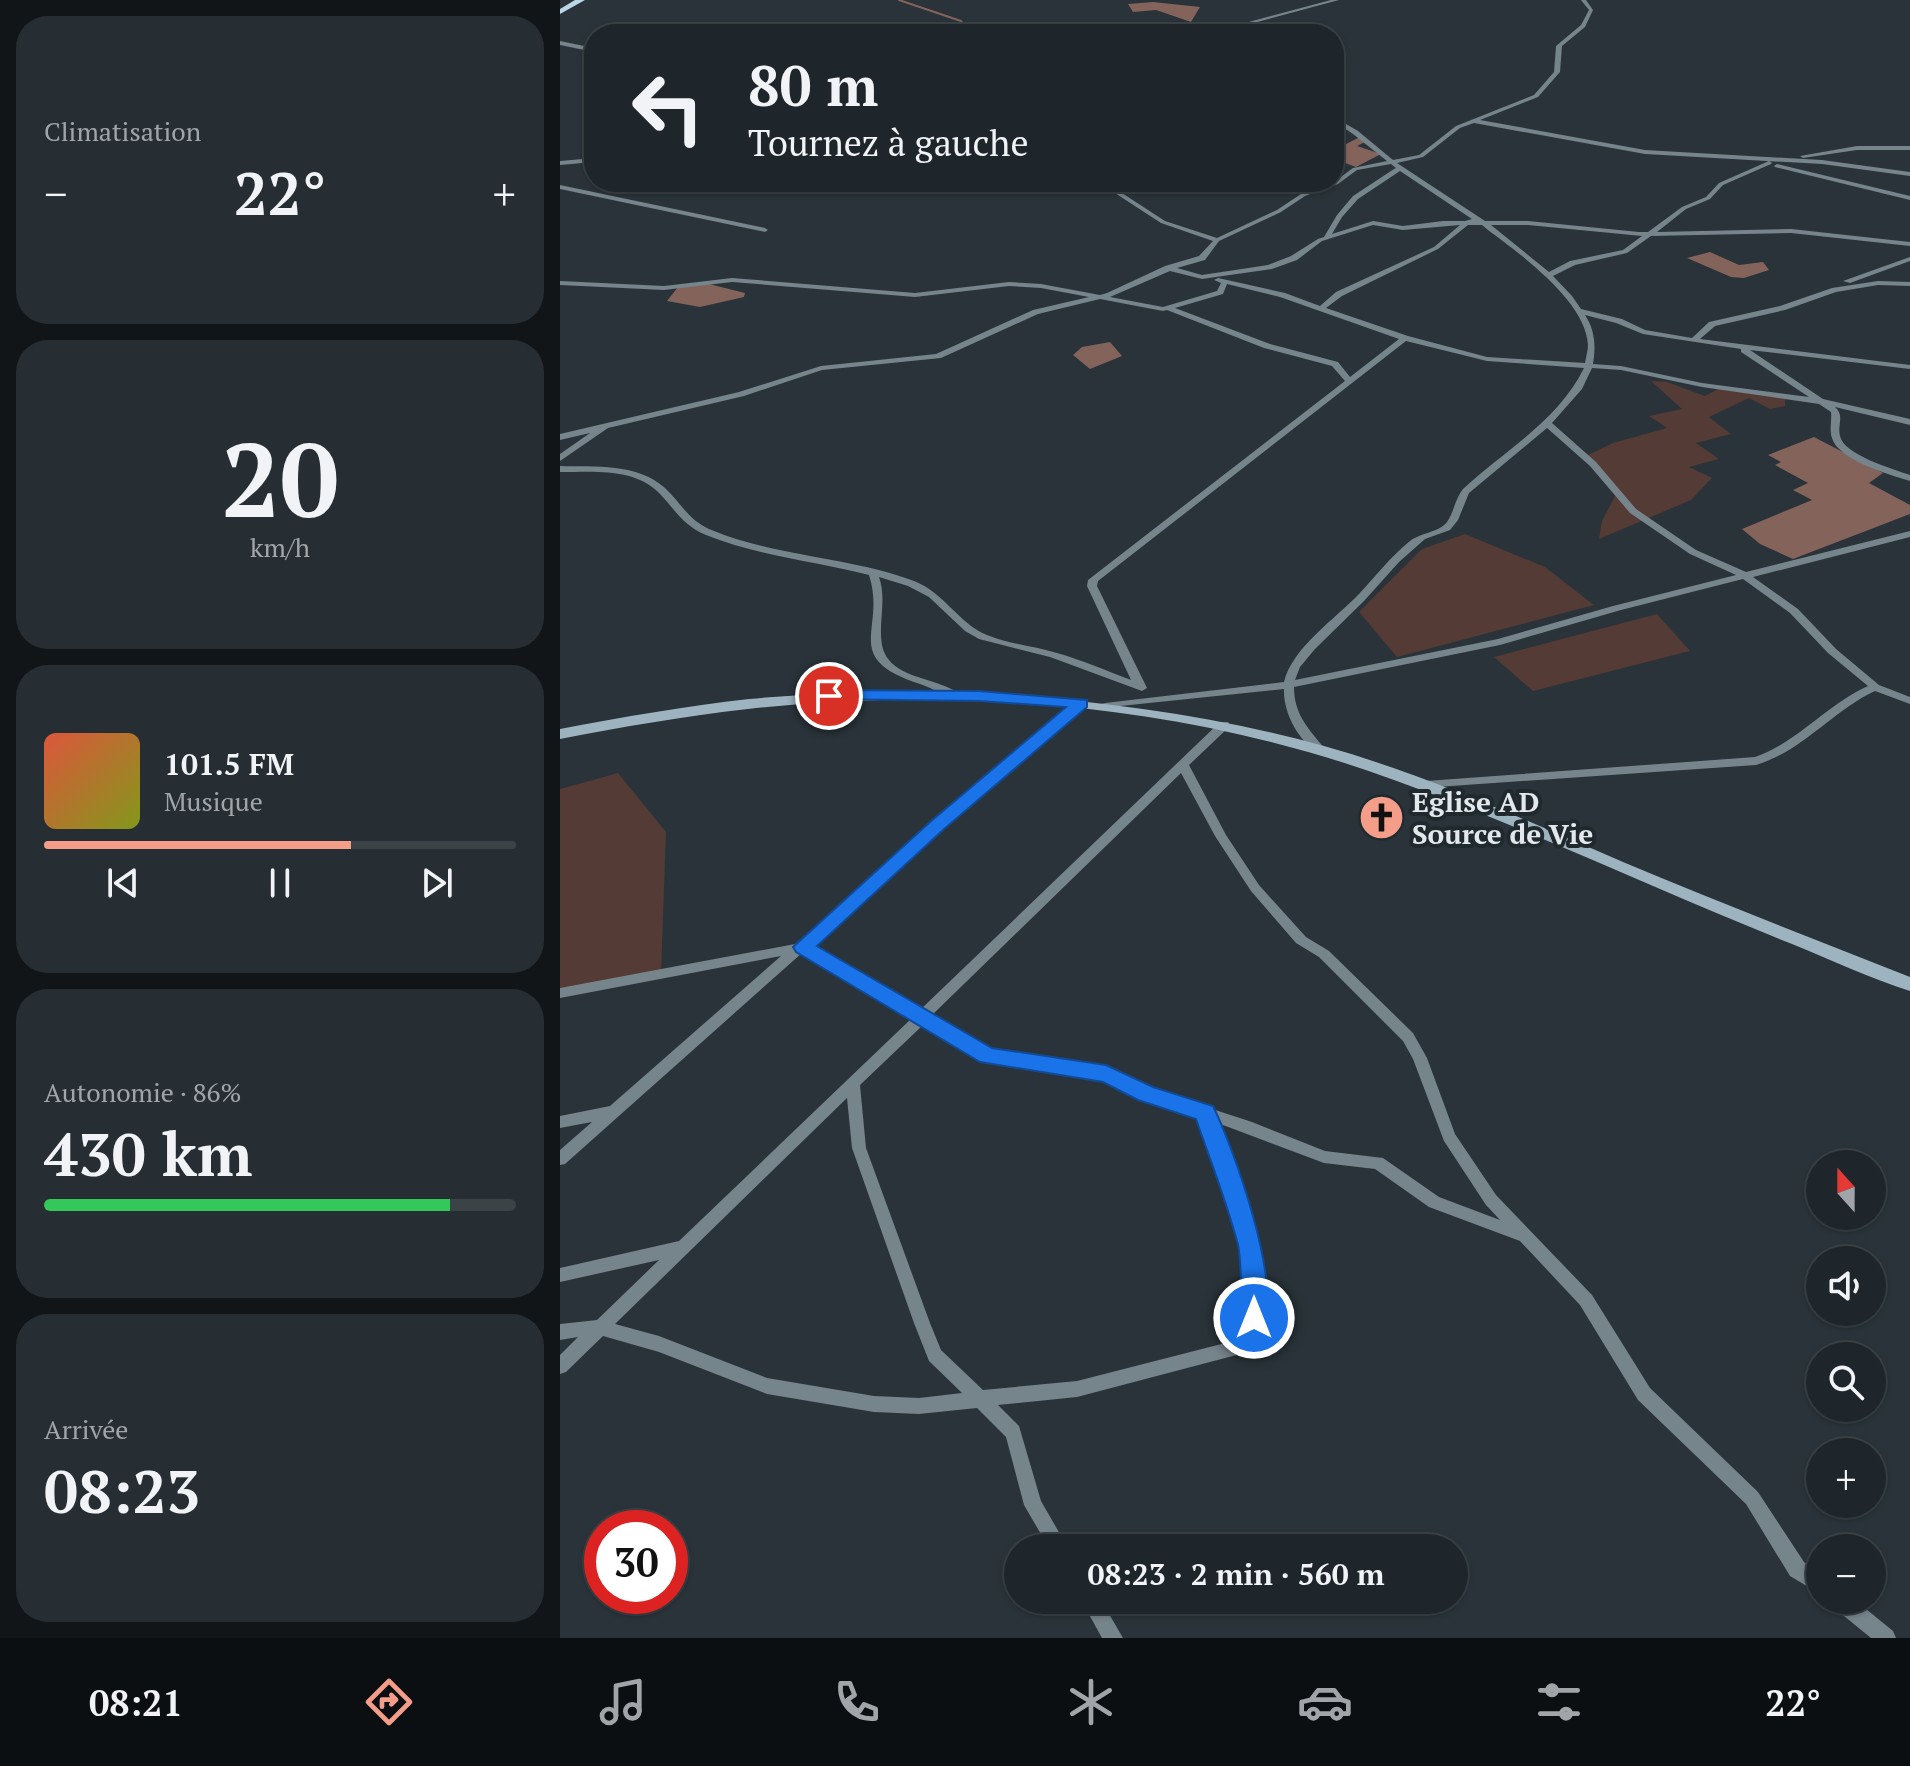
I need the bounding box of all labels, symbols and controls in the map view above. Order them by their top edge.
text: 80 m [748,48,878,122]
icon: left [616,56,720,160]
text: Climatisation [44,114,201,148]
text: Tournez à gauche [748,119,1029,166]
text: 22° [234,153,326,232]
text: − [44,164,67,223]
text: + [493,164,516,223]
text: 20 [221,409,339,547]
text: km/h [250,530,310,564]
pin [795,662,863,730]
icon: arrive [807,674,851,718]
text: 101.5 FM [164,744,294,784]
place label: Eglise AD Source de Vie [1412,783,1593,852]
text: Musique [164,784,263,818]
church icon: Eglise AD Source de Vie [1357,794,1405,842]
icon: previous [101,861,145,905]
icon: pause [258,861,302,905]
icon: next [415,861,459,905]
text: Autonomie · 86% [44,1075,241,1109]
text: 430 km [44,1114,252,1193]
north arrow [1806,1150,1886,1230]
map controls [1806,1150,1886,1614]
button: sound [1806,1246,1886,1326]
position arrow [1212,1276,1296,1360]
button: search [1806,1342,1886,1422]
text: Arrivée [44,1412,128,1446]
button: + [1806,1438,1886,1518]
text: 08:23 [44,1451,200,1530]
speed limit sign: 30 [584,1510,688,1614]
button: − [1806,1534,1886,1614]
text: 08:23 · 2 min · 560 m [1088,1554,1384,1594]
icon: directions [361,1674,417,1730]
icon: music [595,1674,651,1730]
icon: phone [829,1674,885,1730]
icon: climate [1063,1674,1119,1730]
icon: car [1297,1674,1353,1730]
icon: filters [1531,1674,1587,1730]
text: 08:21 [89,1679,183,1726]
text: 22° [1765,1679,1821,1726]

